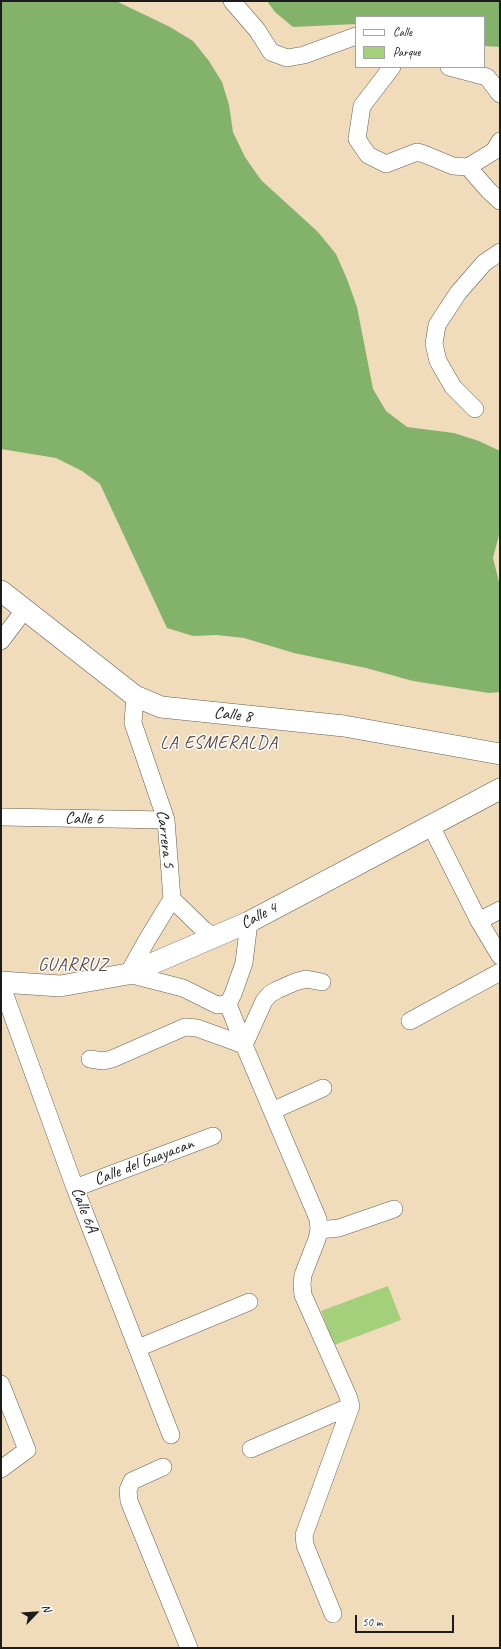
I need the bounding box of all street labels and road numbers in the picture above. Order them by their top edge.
street label: Calle 8 [213,703,253,727]
street label: Calle 6 [65,808,103,830]
street label: Carrera 5 [151,809,179,869]
street label: Calle 4 [237,898,281,934]
street label: Calle del Guayacan [91,1134,197,1190]
street label: Calle 6A [66,1184,102,1236]

